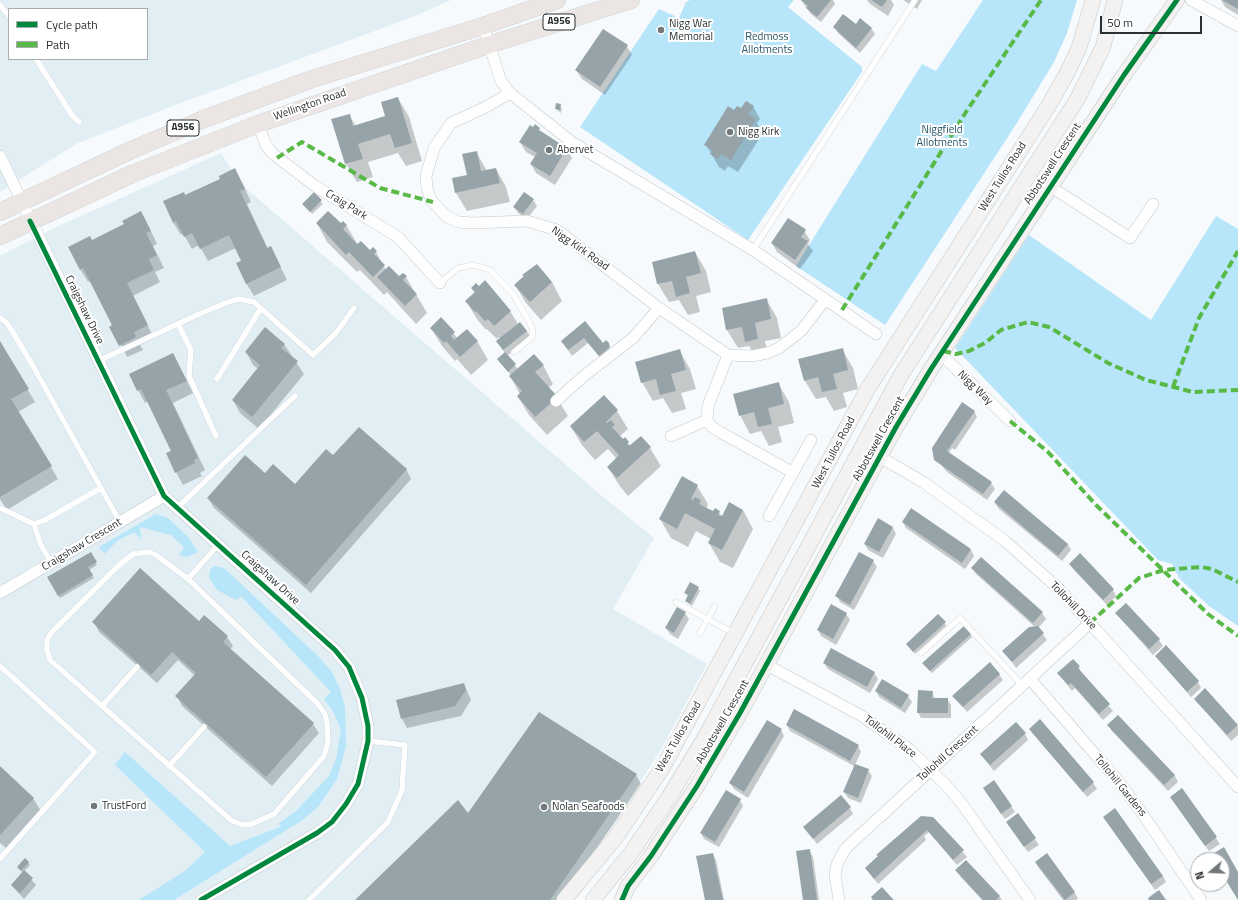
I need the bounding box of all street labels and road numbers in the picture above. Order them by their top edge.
road number: A956 [543,14,575,30]
street label: Wellington Road [272,86,348,124]
road number: A956 [167,120,199,136]
street label: Abbotswell Crescent [1022,121,1084,207]
street label: West Tullos Road [976,140,1030,214]
street label: Craig Park [323,187,369,223]
street label: Nigg Kirk Road [549,224,611,274]
street label: Craigshaw Drive [62,274,106,346]
street label: Nigg Way [955,368,995,408]
street label: Abbotswell Crescent [850,394,908,484]
street label: West Tullos Road [810,415,858,491]
street label: Craigshaw Crescent [40,516,124,574]
street label: Craigshaw Drive [238,548,302,608]
street label: Tollohill Drive [1047,579,1099,633]
street label: Abbotswell Crescent [694,678,752,766]
street label: West Tullos Road [653,699,705,775]
street label: Tollohill Place [861,713,919,761]
street label: Tollohill Crescent [915,723,981,785]
street label: Tollohill Gardens [1091,752,1149,820]

